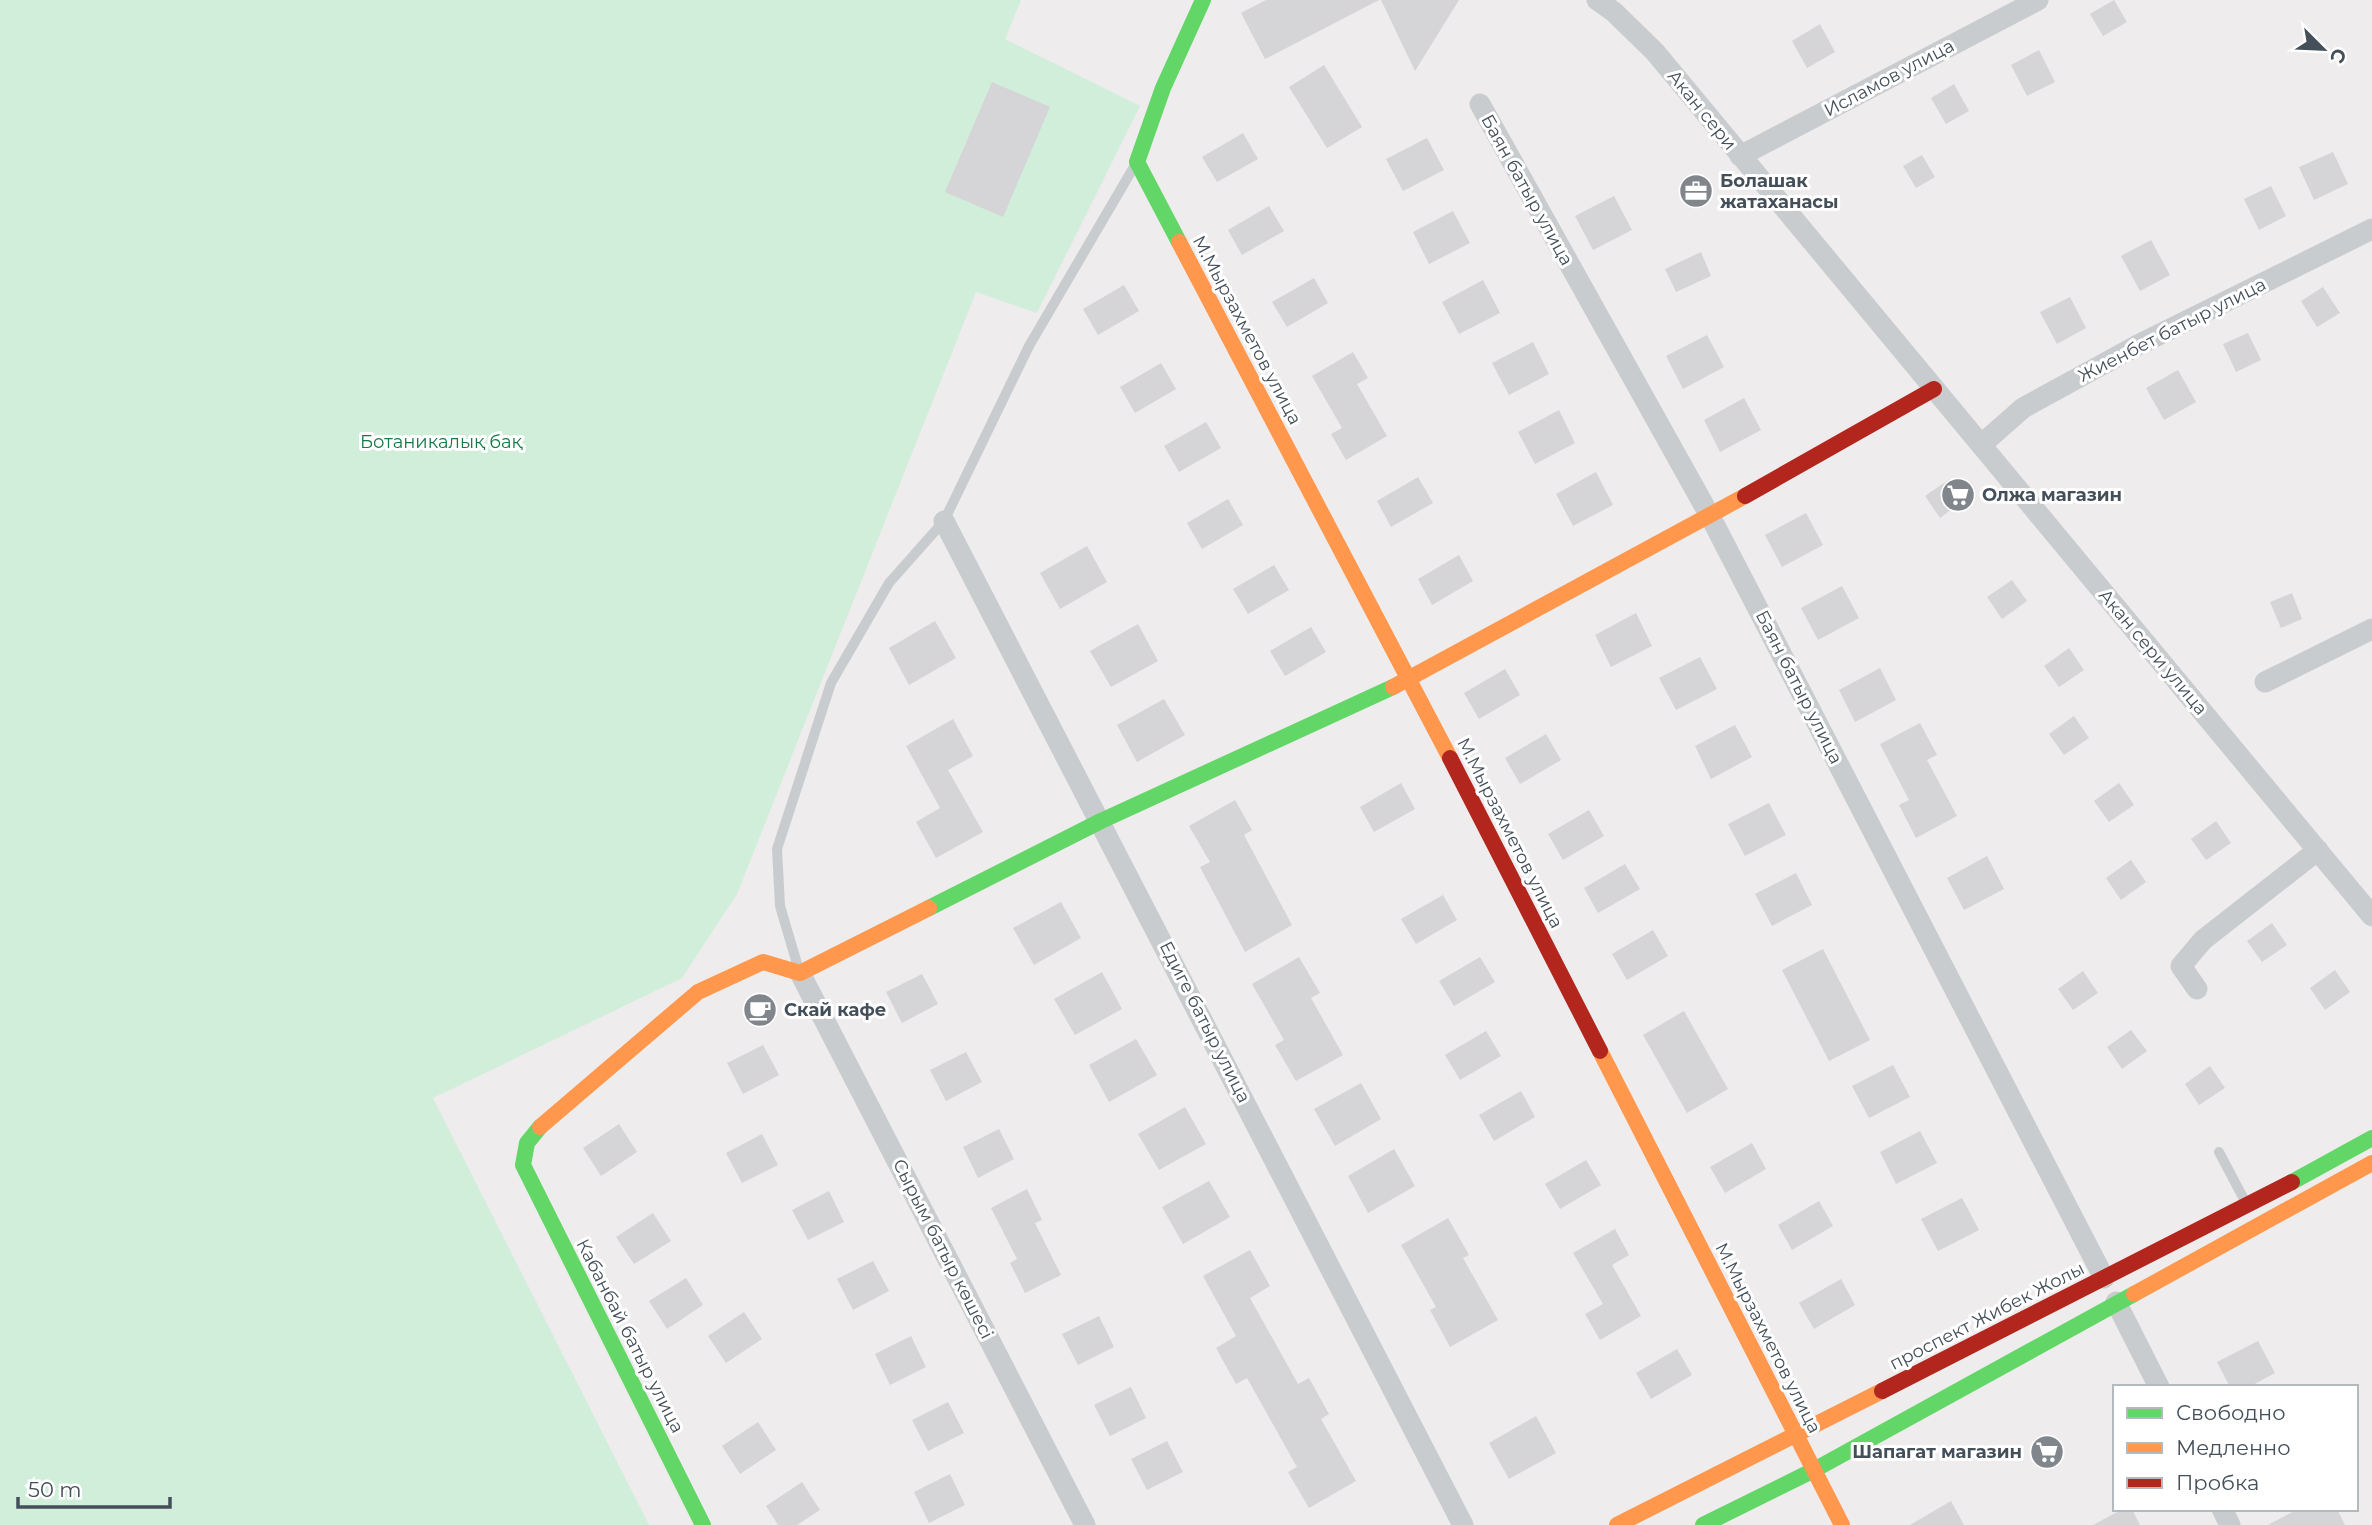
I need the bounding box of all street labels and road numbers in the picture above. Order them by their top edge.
street label: Исламов улица [1820,34,1958,122]
street label: Акан сери [1663,65,1741,155]
street label: Баян батыр улица [1476,111,1578,269]
street label: М.Мырзахметов улица [1188,232,1306,428]
street label: Жиенбет батыр улица [2074,273,2270,387]
street label: Акан сери улица [2094,584,2212,720]
street label: Баян батыр улица [1751,606,1847,768]
street label: М.Мырзахметов улица [1452,734,1568,932]
street label: Едиге батыр улица [1155,938,1255,1106]
street label: Сырым батыр көшесі [888,1155,998,1343]
street label: Кабанбай батыр улица [571,1235,689,1437]
street label: М.Мырзахметов улица [1710,1239,1826,1437]
street label: проспект Жибек Жолы [1886,1257,2088,1375]

